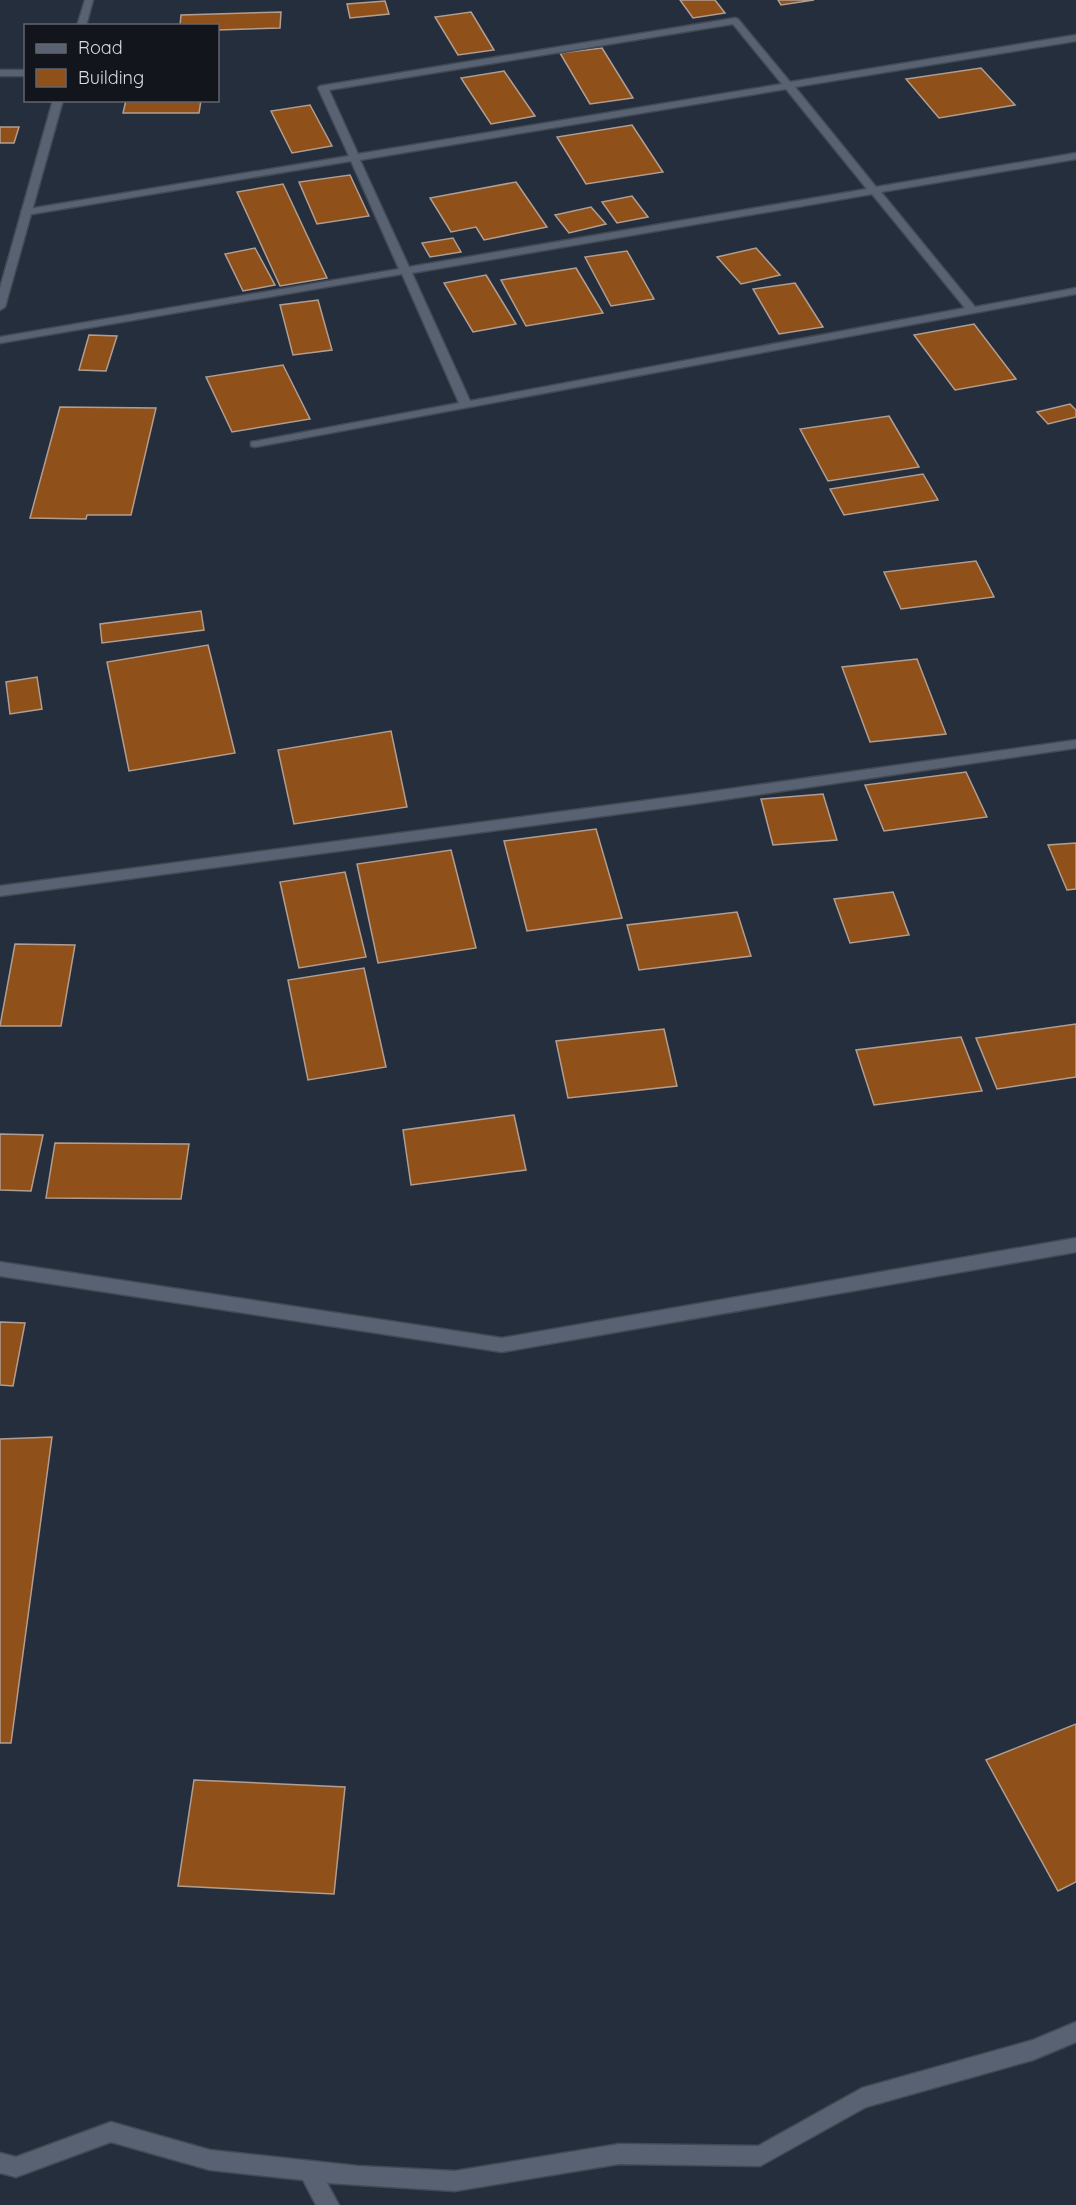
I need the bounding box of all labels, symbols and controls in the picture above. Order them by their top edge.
legend [24,24,219,102]
text: Road [78,36,123,59]
text: Building [78,66,144,89]

